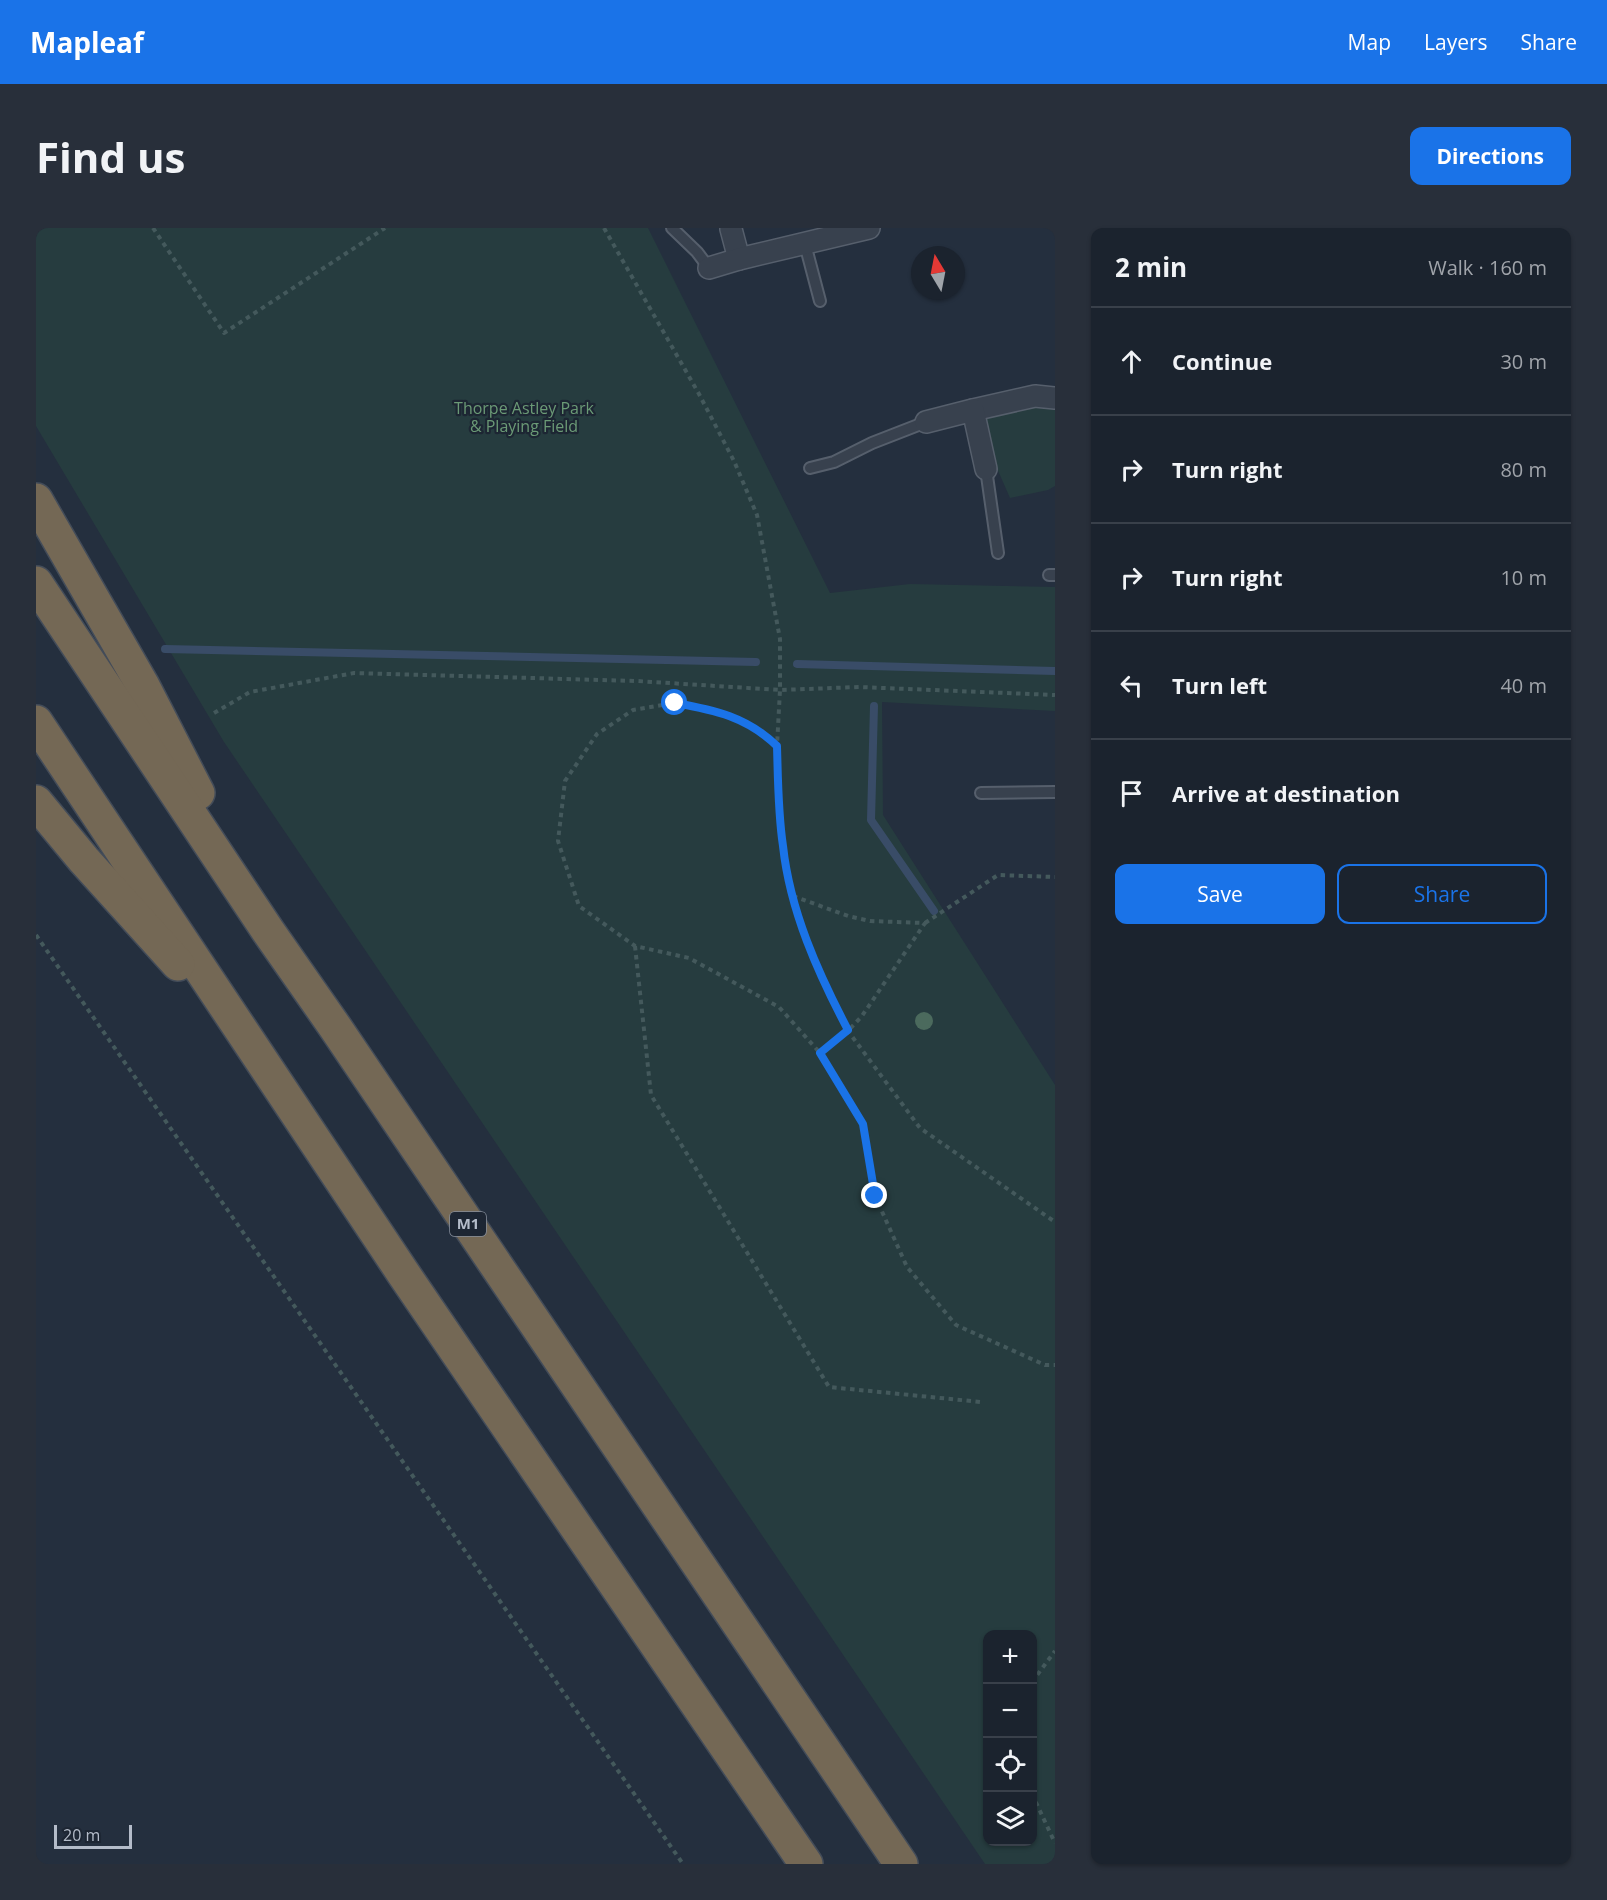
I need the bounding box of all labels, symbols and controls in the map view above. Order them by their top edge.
text: Mapleaf [30,23,144,61]
text: Map [1348,28,1391,56]
text: Layers [1424,28,1488,56]
text: Share [1521,28,1577,56]
button: Directions [1410,127,1571,185]
text: Find us [36,128,185,185]
north arrow [911,246,965,300]
text: 2 min [1115,249,1187,285]
text: Walk · 160 m [1428,254,1547,281]
icon: ahead [1115,345,1148,378]
text: Continue [1172,346,1272,376]
text: 30 m [1500,348,1547,375]
park label: Thorpe Astley Park & Playing Field [454,397,595,437]
icon: right [1115,453,1148,486]
text: Turn right [1172,454,1283,484]
text: 80 m [1500,456,1547,483]
icon: right [1115,561,1148,594]
text: Turn right [1172,562,1283,592]
text: 10 m [1500,564,1547,591]
icon: left [1115,669,1148,702]
text: Turn left [1172,670,1267,700]
text: 40 m [1500,672,1547,699]
route start [661,689,687,715]
icon: arrive [1115,777,1148,810]
text: Arrive at destination [1172,778,1400,808]
button: Save [1115,864,1325,924]
button: Share [1337,864,1547,924]
route end [861,1182,887,1208]
road number: M1 [450,1212,486,1236]
map controls [983,1630,1037,1846]
button: + [983,1630,1037,1684]
button: − [983,1684,1037,1738]
button: locate [983,1738,1037,1792]
button: layers [983,1792,1037,1846]
scale bar [54,1822,132,1850]
text: 20 m [63,1824,100,1846]

